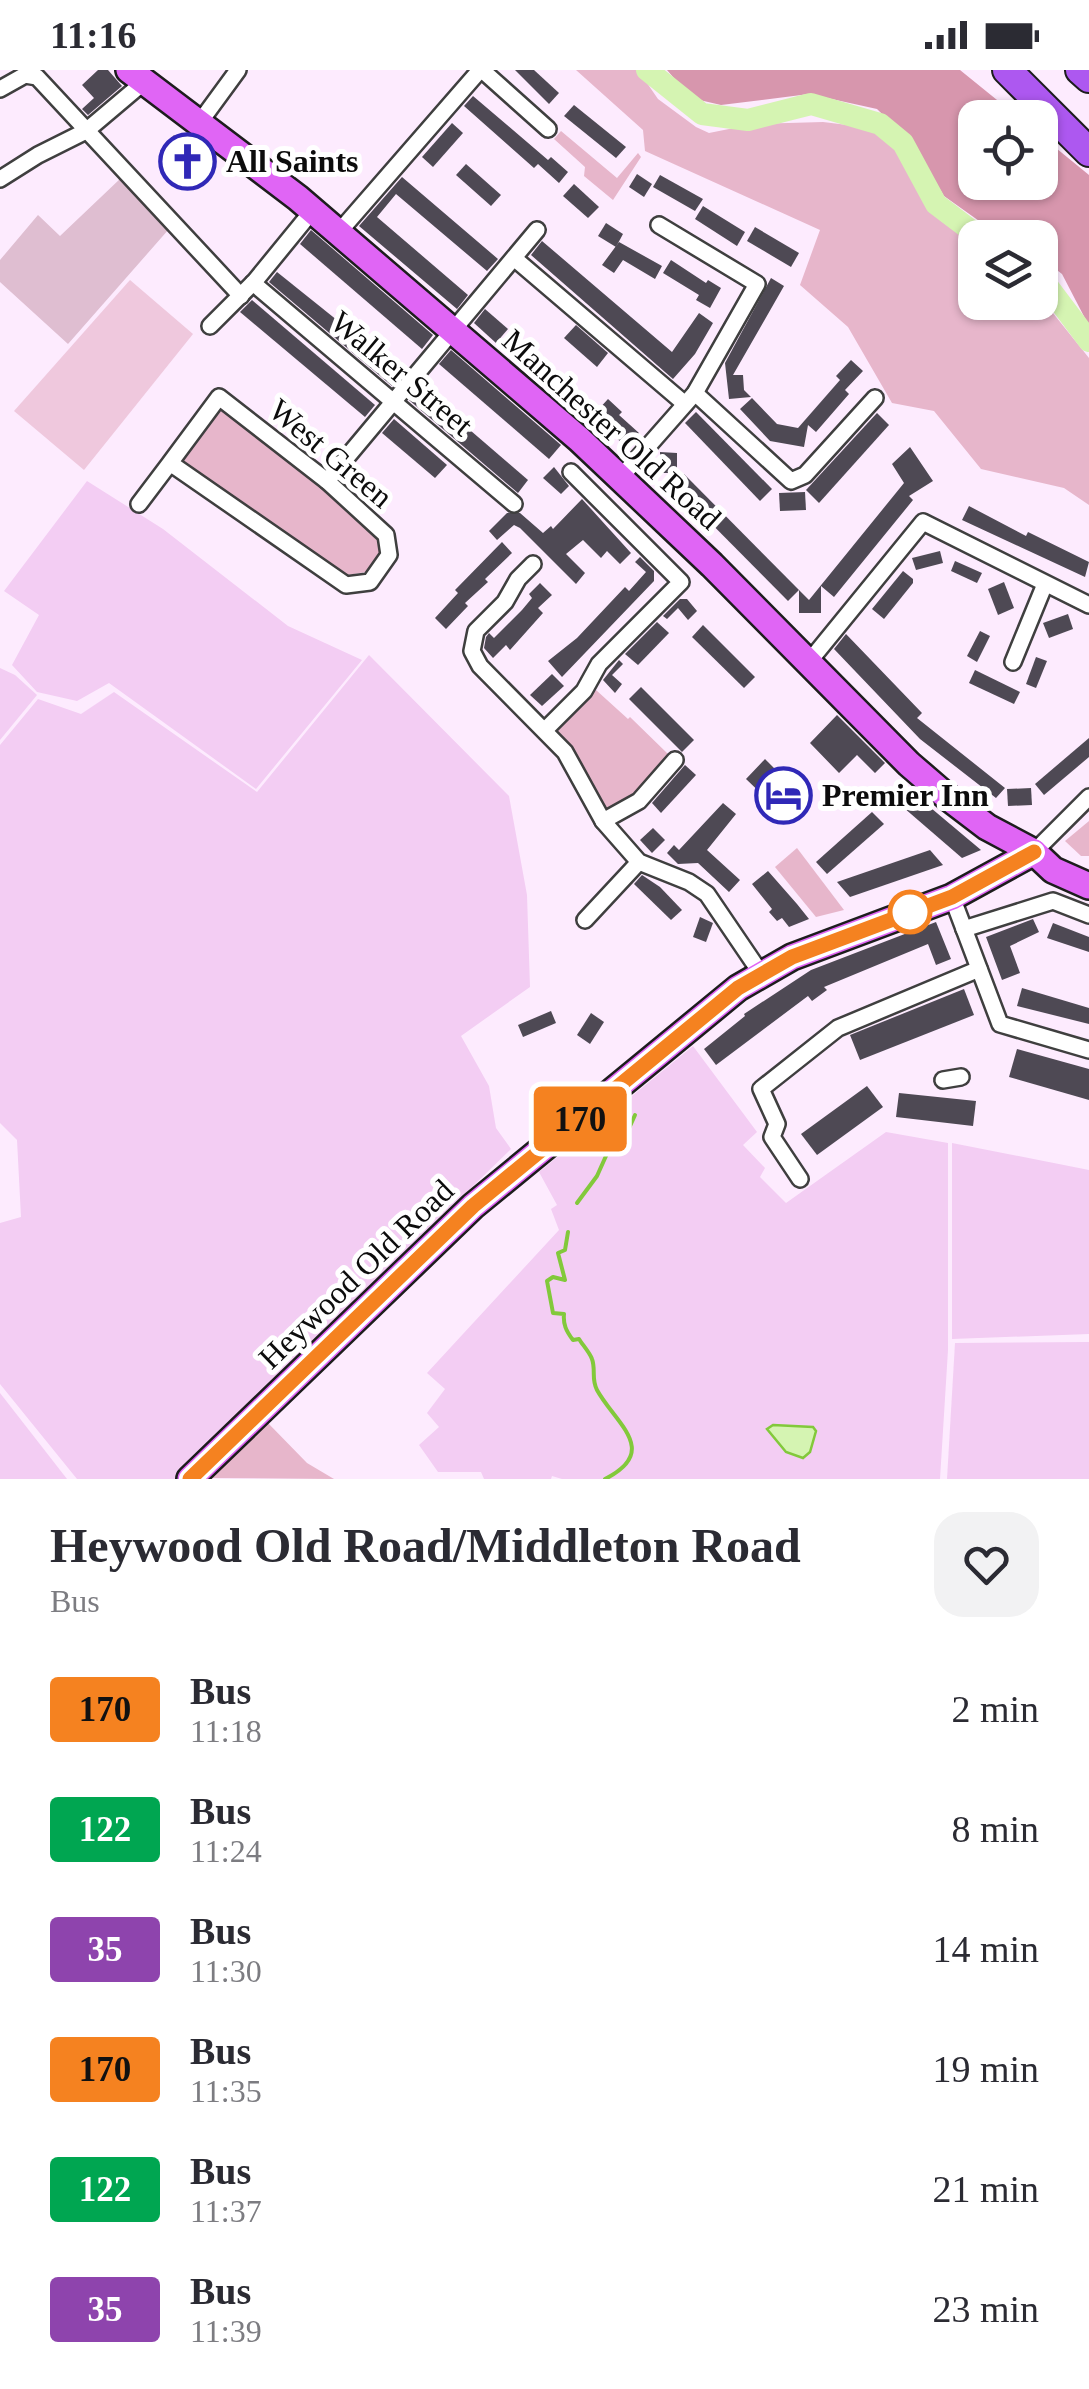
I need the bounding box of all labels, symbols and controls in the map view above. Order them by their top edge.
text: 11:16 [50,14,137,56]
map controls [958,100,1058,320]
button: locate [958,100,1058,200]
church icon: All Saints [157,131,217,191]
place label: All Saints [226,143,358,179]
button: layers [958,220,1058,320]
street label: Walker Street [324,303,480,443]
street label: Manchester Old Road [496,322,728,536]
street label: West Green [262,391,400,515]
hotel icon: Premier Inn [753,765,813,825]
place label: Premier Inn [822,777,989,813]
unlabelled marker [889,891,931,933]
line badge: 170 [522,1086,638,1152]
text: 170 [554,1100,606,1139]
street label: Heywood Old Road [251,1172,461,1376]
button: heart [934,1512,1039,1617]
text: Heywood Old Road/Middleton Road [50,1519,801,1572]
text: Bus [50,1583,100,1619]
text: Bus [190,1670,251,1712]
text: 2 min [951,1688,1039,1730]
text: 170 [79,1690,131,1729]
text: 11:18 [190,1713,262,1749]
text: Bus [190,1790,251,1832]
text: 8 min [951,1808,1039,1850]
text: 122 [79,1810,131,1849]
text: 11:24 [190,1833,262,1869]
text: Bus [190,1910,251,1952]
text: 14 min [932,1928,1039,1970]
text: 35 [88,1930,123,1969]
text: 11:30 [190,1953,262,1989]
text: Bus [190,2030,251,2072]
text: 19 min [932,2048,1039,2090]
text: 170 [79,2050,131,2089]
text: 11:35 [190,2073,262,2109]
text: Bus [190,2150,251,2192]
text: 21 min [932,2168,1039,2210]
text: 122 [79,2170,131,2209]
text: 11:37 [190,2193,262,2229]
text: Bus [190,2270,251,2312]
text: 23 min [932,2288,1039,2330]
text: 35 [88,2290,123,2329]
text: 11:39 [190,2313,262,2349]

